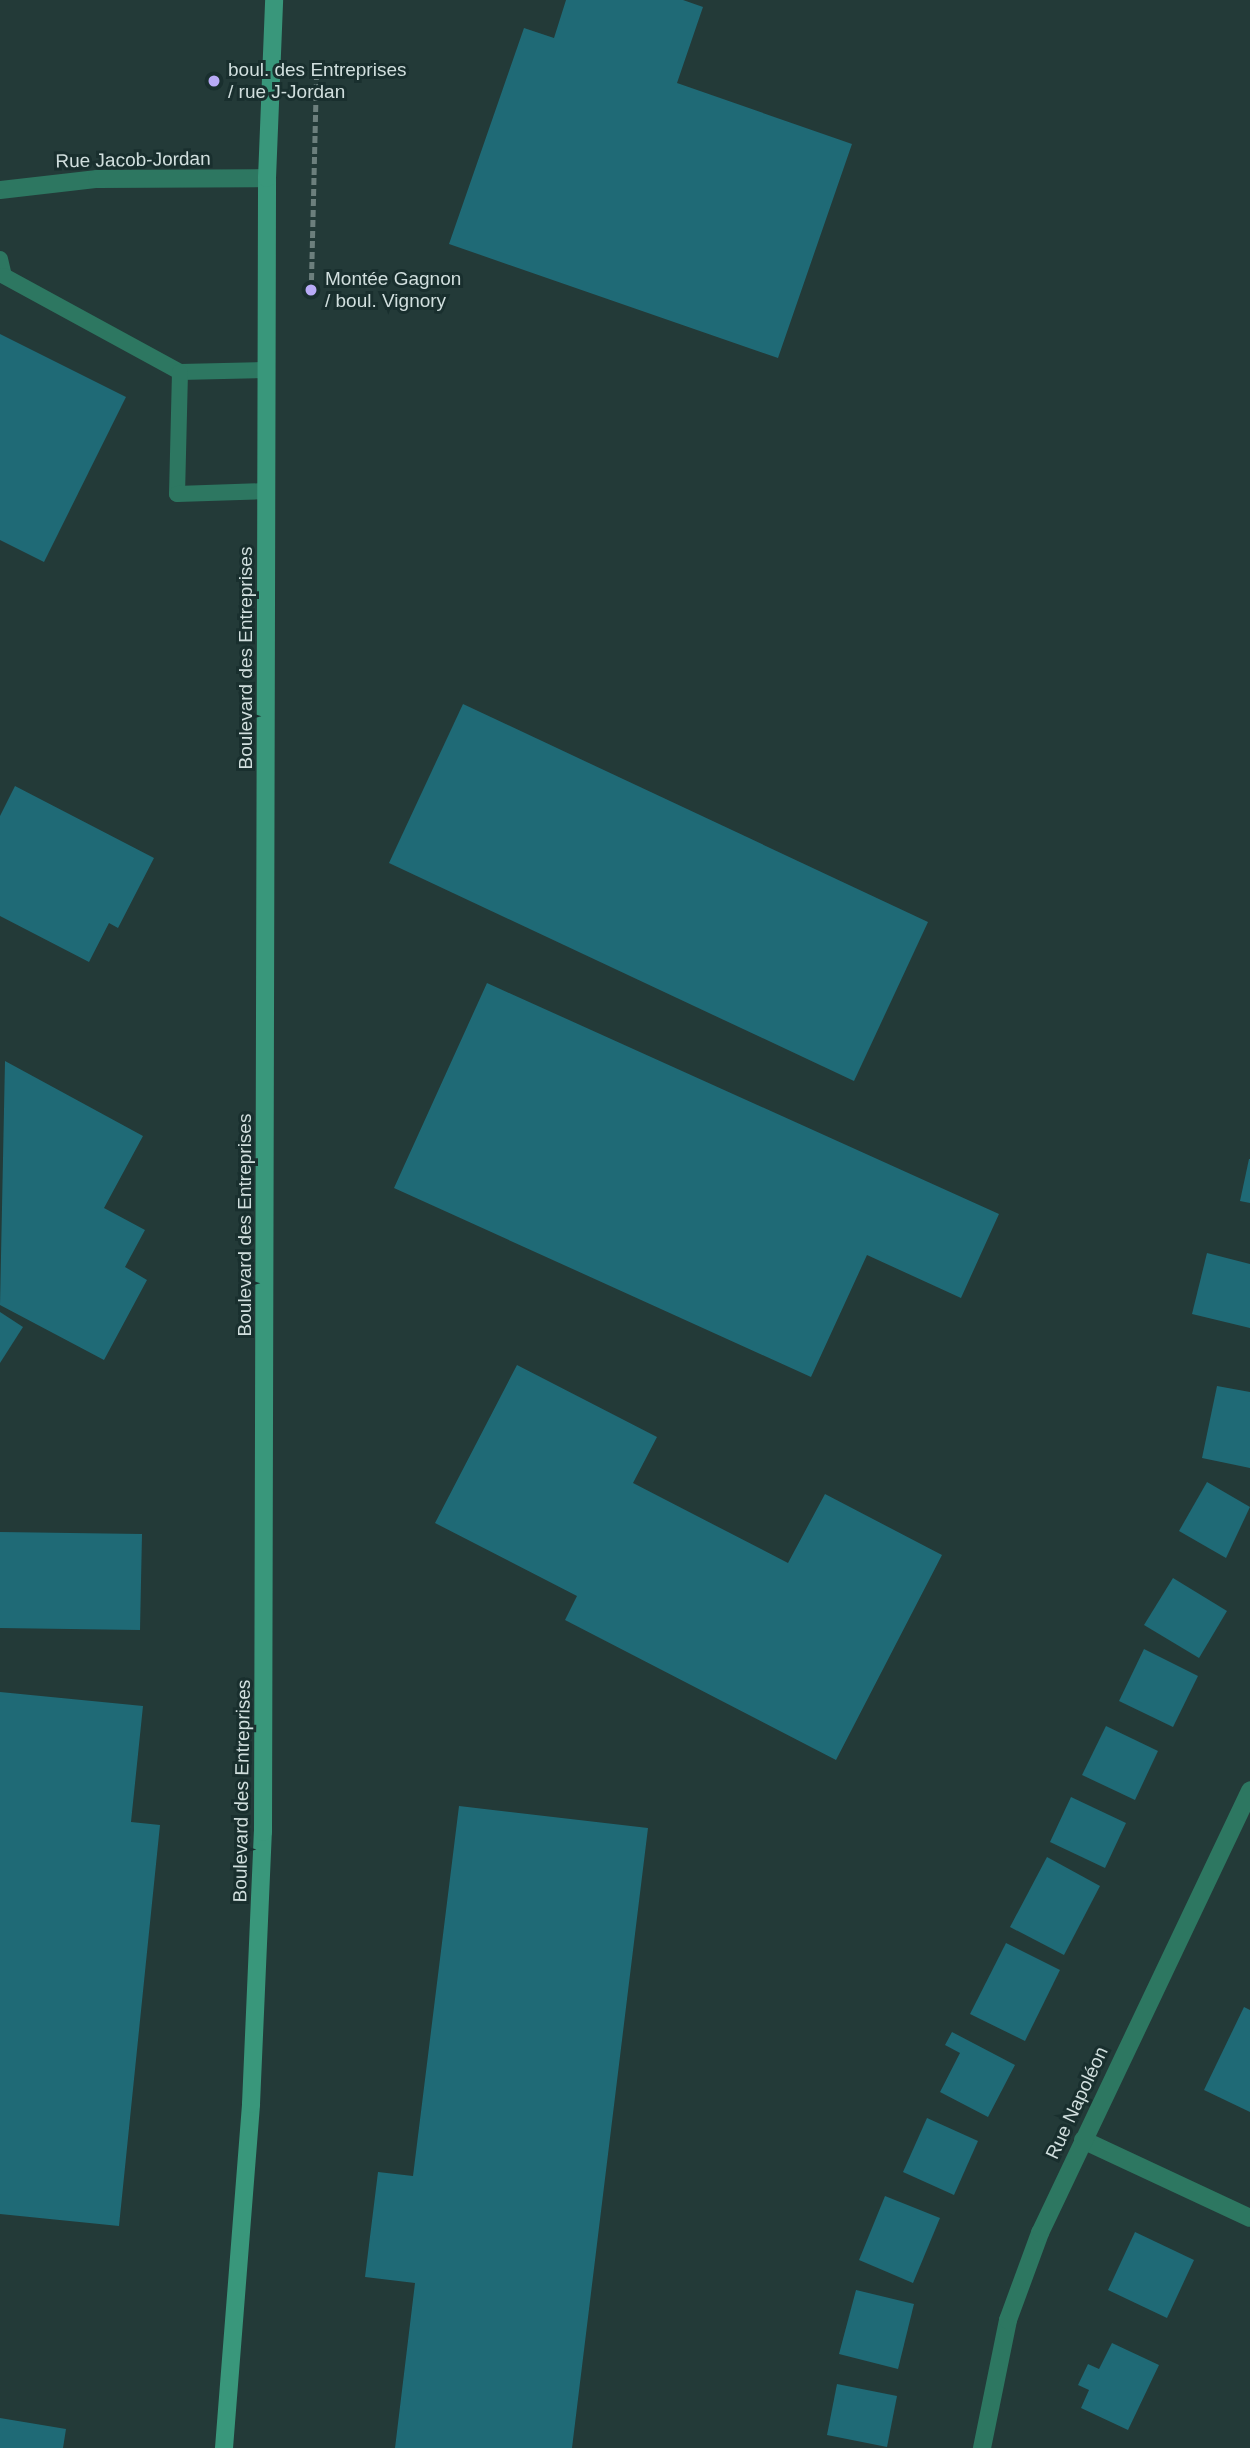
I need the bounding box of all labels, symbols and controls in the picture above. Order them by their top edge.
place label: boul. des Entreprises / rue J-Jordan [228,59,406,103]
marker: boul. des Entreprises / rue J-Jordan [206,73,222,89]
street label: Rue Jacob-Jordan [55,147,211,173]
place label: Montée Gagnon / boul. Vignory [325,268,461,312]
marker: Montée Gagnon / boul. Vignory [303,282,319,298]
street label: Boulevard des Entreprises [235,547,257,769]
street label: Boulevard des Entreprises [234,1114,256,1336]
street label: Boulevard des Entreprises [229,1679,255,1903]
street label: Rue Napoléon [1041,2043,1113,2163]

